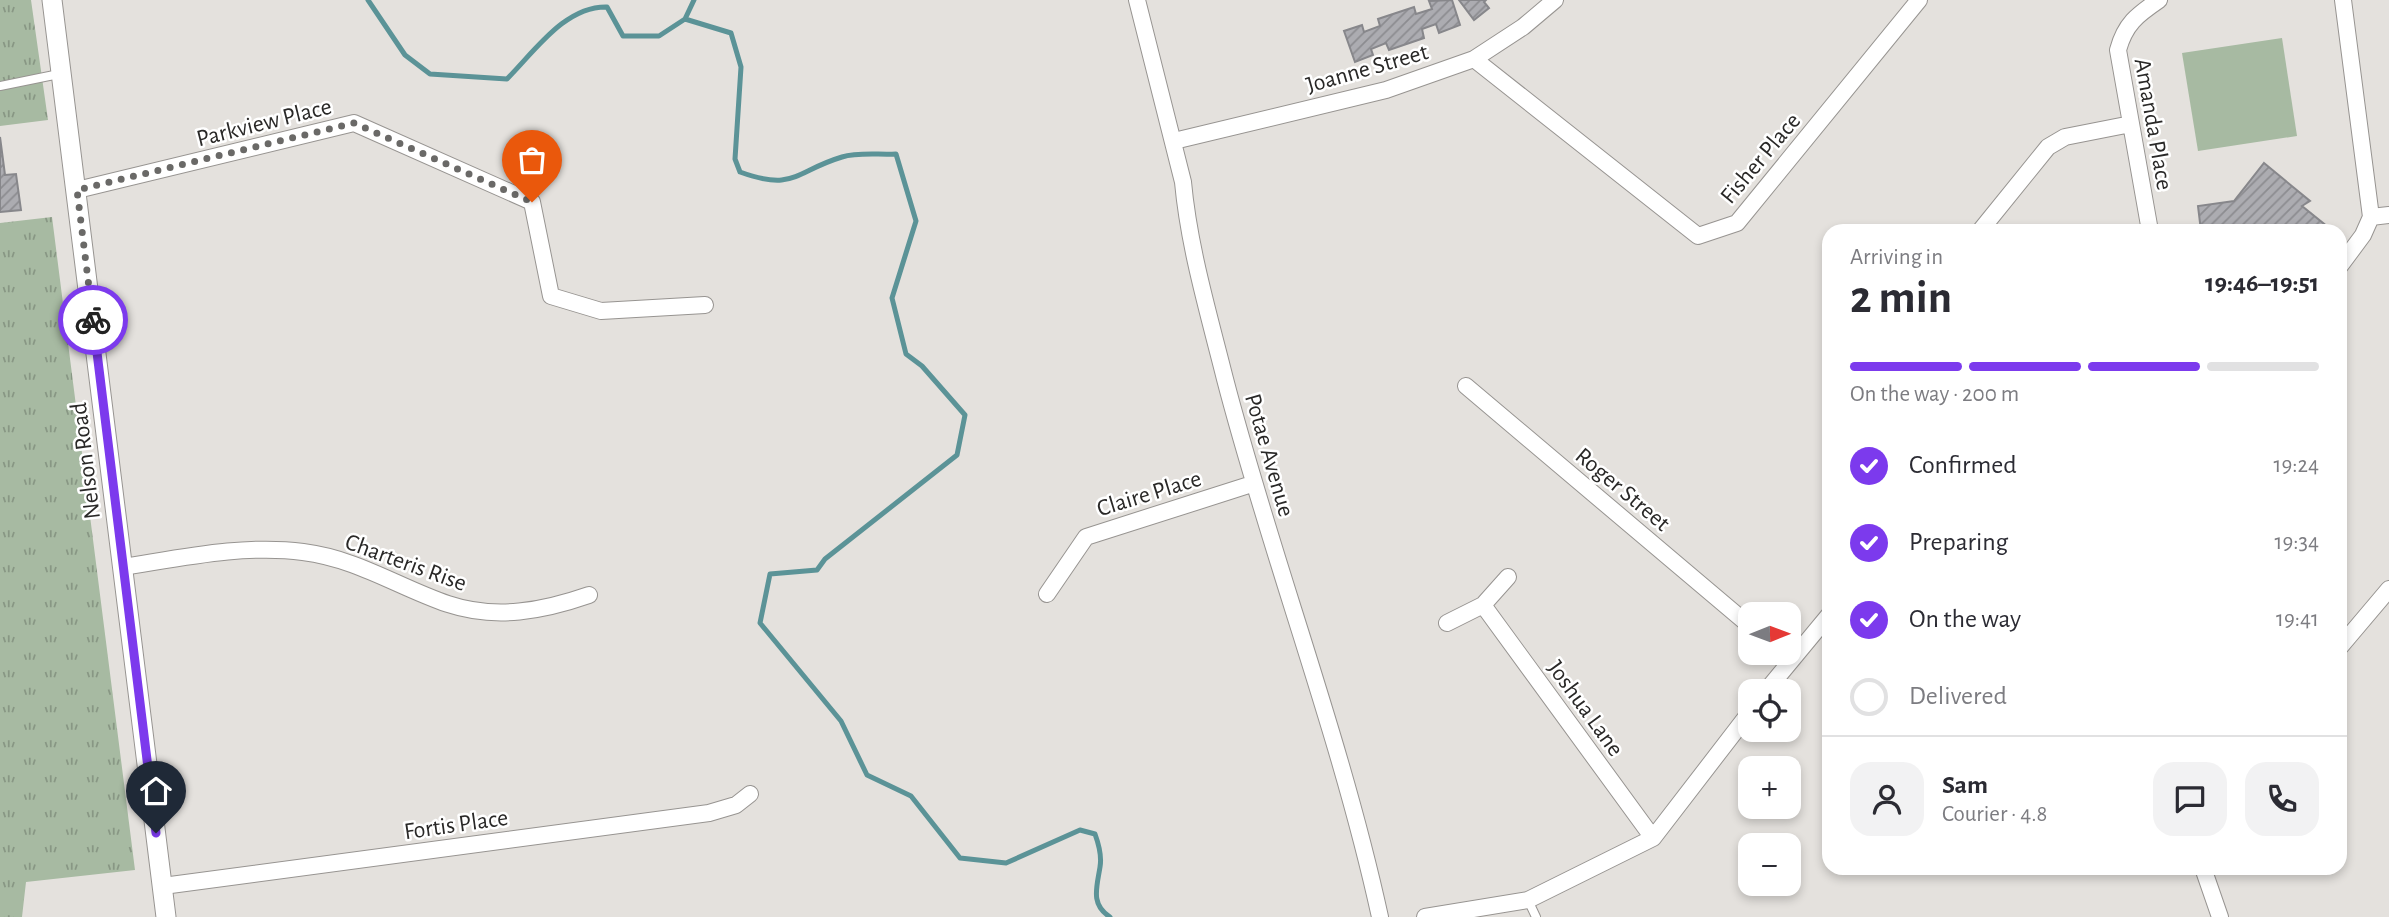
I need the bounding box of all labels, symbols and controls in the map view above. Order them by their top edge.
street label: Joanne Street [1304,40,1431,98]
street label: Amanda Place [2130,56,2176,192]
street label: Parkview Place [194,95,334,151]
street label: Fisher Place [1716,109,1805,209]
pin [502,130,562,202]
icon: bag [513,141,551,179]
text: Arriving in [1850,246,1943,269]
text: 19:46–19:51 [2205,270,2319,296]
text: 2 min [1850,275,1952,321]
courier [58,285,128,355]
icon: bike [74,301,112,339]
text: On the way · 200 m [1850,383,2019,406]
street label: Potae Avenue [1240,391,1298,520]
street label: Nelson Road [67,401,105,521]
street label: Roger Street [1571,444,1674,536]
icon: check [1850,447,1888,485]
text: Confirmed [1909,452,2017,478]
text: 19:24 [2273,454,2319,477]
street label: Claire Place [1094,467,1204,521]
icon: check [1850,524,1888,562]
text: Preparing [1909,529,2008,555]
street label: Charteris Rise [342,530,470,596]
text: 19:34 [2274,531,2319,554]
icon: check [1850,601,1888,639]
north arrow [1738,602,1801,665]
map controls [1738,602,1801,896]
text: On the way [1909,606,2021,632]
text: 19:41 [2276,608,2319,631]
street label: Joshua Lane [1543,656,1628,761]
button: locate [1738,679,1801,742]
text: Delivered [1909,683,2007,709]
button: + [1738,756,1801,819]
pin [126,761,186,833]
button: person [1850,762,1924,836]
button: chat [2153,762,2227,836]
button: phone [2245,762,2319,836]
icon: home [137,772,175,810]
text: Sam [1942,772,1988,798]
text: Courier · 4.8 [1942,803,2047,826]
street label: Fortis Place [403,806,510,844]
button: − [1738,833,1801,896]

